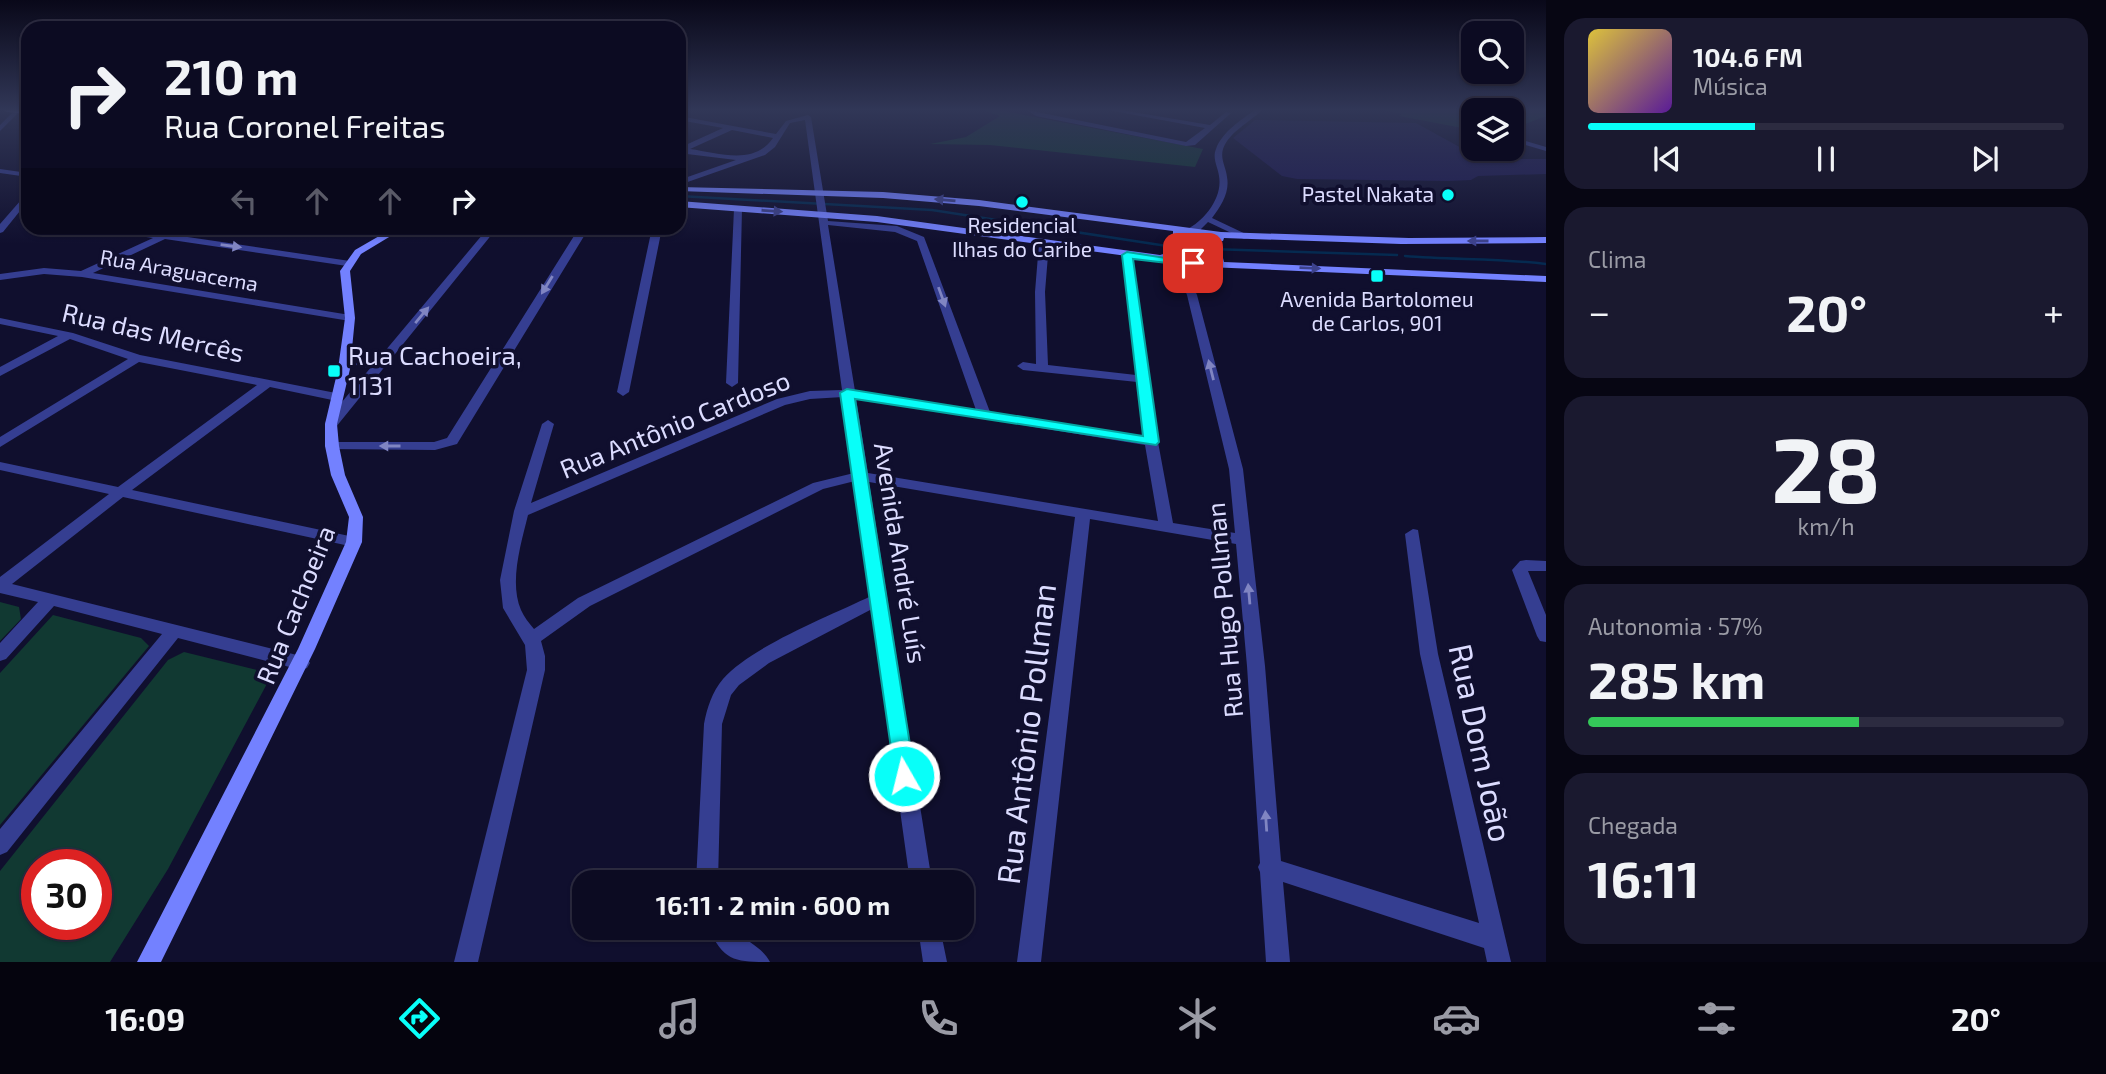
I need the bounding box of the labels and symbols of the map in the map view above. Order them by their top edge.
place label: Pastel Nakata [1302,181,1434,206]
marker: Pastel Nakata [1440,187,1456,203]
one-way arrow [933,194,955,205]
marker: Residencial Ilhas do Caribe [1014,194,1030,210]
one-way arrow [761,206,783,217]
place label: Residencial Ilhas do Caribe [952,212,1092,261]
pin [1163,233,1223,293]
one-way arrow [1467,235,1489,246]
one-way arrow [221,241,243,252]
street label: Rua Araguacema [98,243,260,296]
one-way arrow [1300,262,1322,273]
marker: Avenida Bartolomeu de Carlos, 901 [1369,268,1385,284]
one-way arrow [541,275,554,295]
place label: Avenida Bartolomeu de Carlos, 901 [1280,286,1474,335]
one-way arrow [937,287,948,308]
street label: Rua das Mercês [59,296,247,368]
one-way arrow [414,306,429,323]
place label: Rua Cachoeira, 1131 [348,339,522,400]
one-way arrow [1206,359,1216,380]
marker: Rua Cachoeira, 1131 [326,363,342,379]
street label: Rua Antônio Cardoso [555,363,794,484]
one-way arrow [379,440,401,452]
street label: Avenida André Luís [869,440,934,665]
street label: Rua Hugo Pollman [1199,501,1248,719]
street label: Rua Cachoeira [249,521,340,688]
street label: Rua Antônio Pollman [988,581,1062,886]
one-way arrow [1243,583,1254,605]
street label: Rua Dom João [1442,640,1521,845]
position arrow [867,739,941,813]
one-way arrow [1260,810,1271,832]
speed limit sign: 30 [21,849,112,940]

